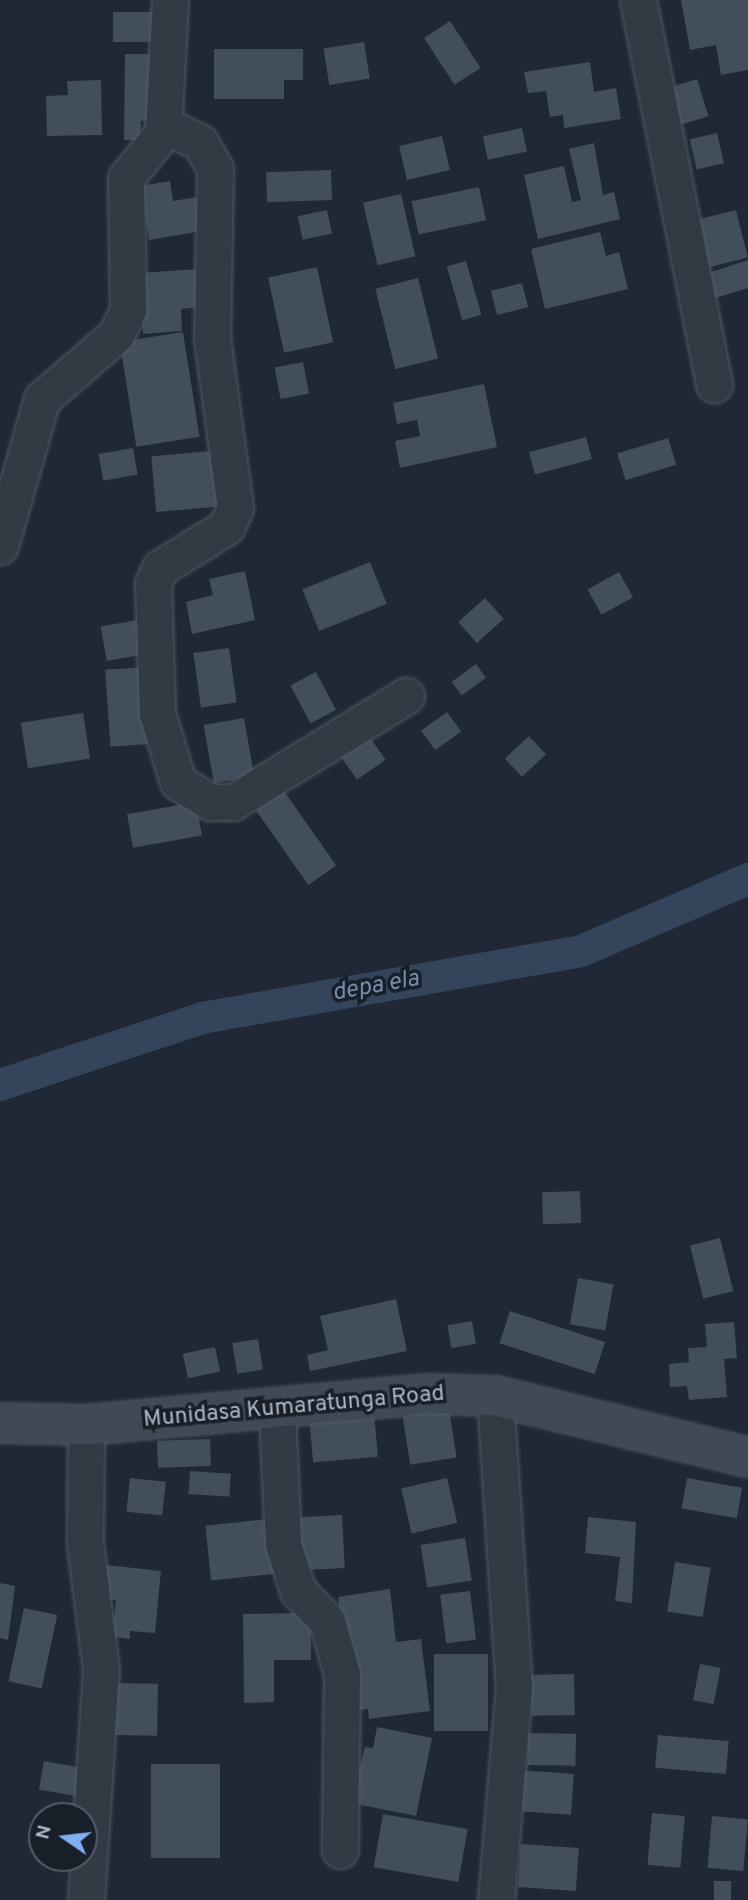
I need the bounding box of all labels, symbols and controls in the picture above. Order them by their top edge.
water label: depa ela [330,965,422,1009]
street label: Munidasa Kumaratunga Road [142,1381,446,1435]
north arrow [28,1802,98,1872]
text: N [31,1823,58,1842]

